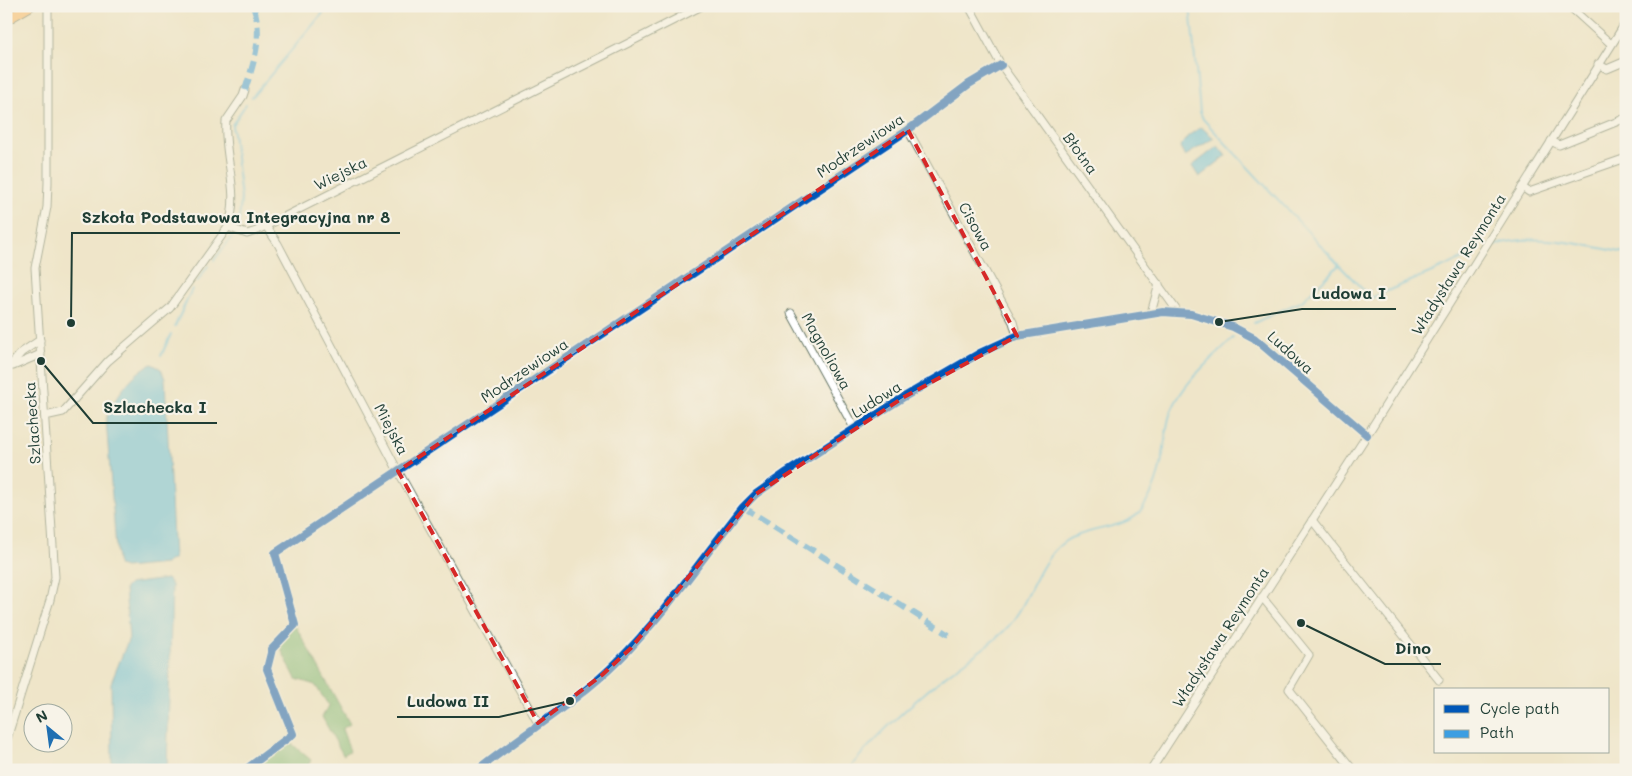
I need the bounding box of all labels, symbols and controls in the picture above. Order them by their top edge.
street label: Modrzewiowa [812,108,908,182]
street label: Błotna [1059,128,1103,178]
street label: Wiejska [310,152,370,194]
street label: Władysława Reymonta [1406,189,1510,339]
street label: Cisowa [955,198,997,254]
callout: Szkoła Podstawowa Integracyjna nr 8 [72,202,400,233]
text: Szkoła Podstawowa Integracyjna nr 8 [82,206,390,227]
callout: Ludowa I [1302,278,1396,309]
text: Ludowa I [1312,282,1386,303]
street label: Magnoliowa [798,309,856,393]
street label: Ludowa [1264,326,1318,378]
street label: Modrzewiowa [476,333,572,407]
street label: Ludowa [847,376,905,422]
street label: Szlachecka [19,381,45,465]
callout: Szlachecka I [93,392,217,423]
text: Szlachecka I [103,396,207,417]
street label: Miejska [370,400,414,458]
street label: Władysława Reymonta [1167,563,1273,711]
callout: Dino [1385,633,1441,664]
text: Dino [1395,637,1431,658]
callout: Ludowa II [397,686,499,717]
legend [1434,688,1610,754]
text: Ludowa II [407,690,489,711]
text: Cycle path [1480,698,1559,718]
north arrow [22,704,72,754]
text: N [32,705,51,727]
text: Path [1480,722,1514,742]

